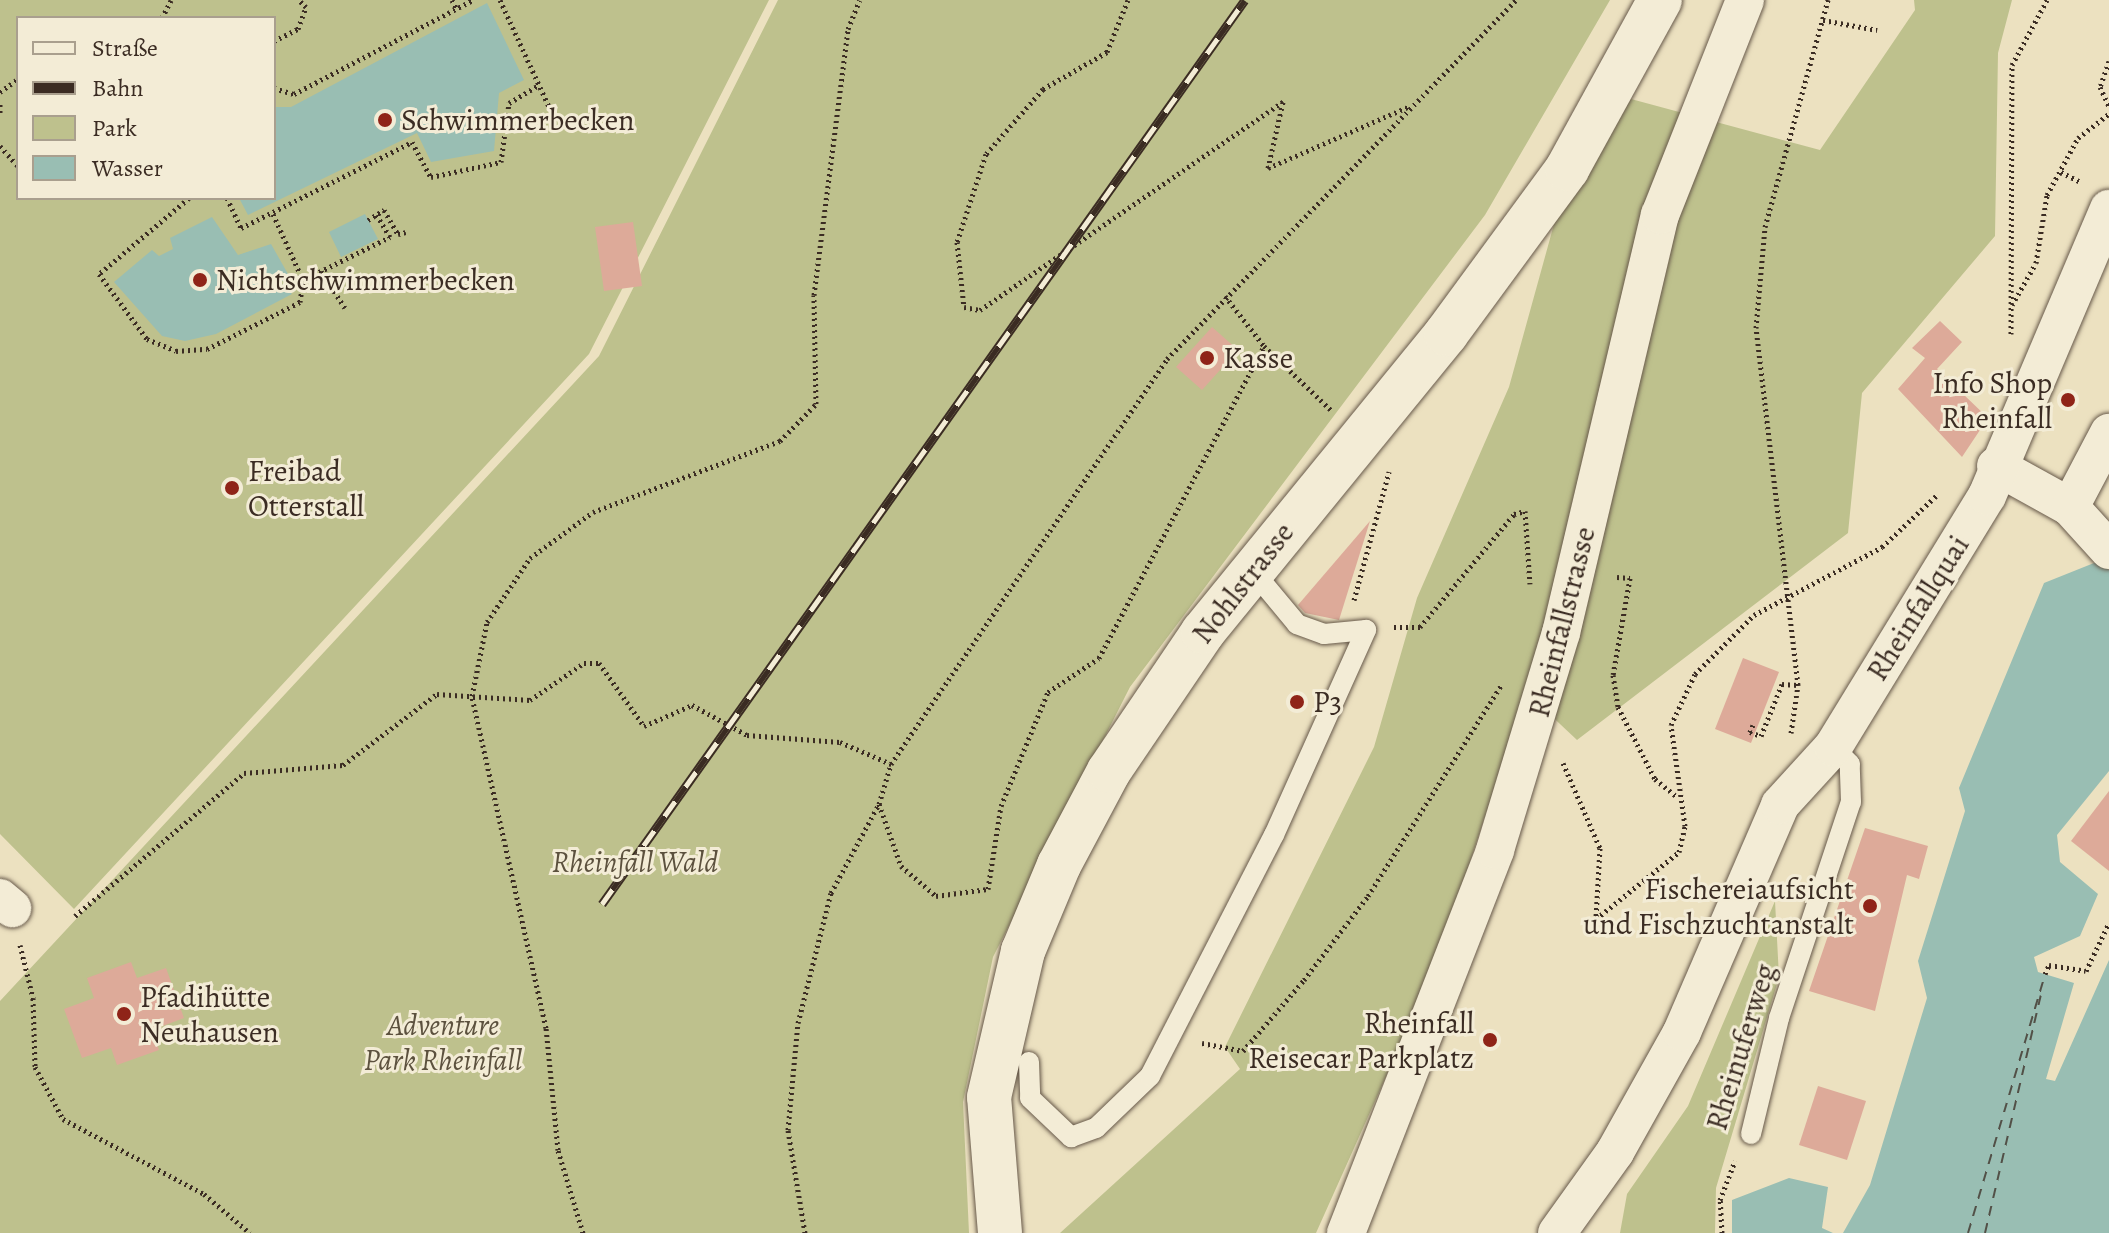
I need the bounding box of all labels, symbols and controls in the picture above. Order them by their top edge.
legend [16,16,276,200]
text: Straße [92,32,158,64]
text: Bahn [92,72,143,104]
place label: Schwimmerbecken [401,102,635,138]
marker: Schwimmerbecken [376,111,394,129]
text: Park [92,112,137,144]
text: Wasser [92,152,163,184]
place label: Nichtschwimmerbecken [216,262,515,298]
marker: Nichtschwimmerbecken [191,271,209,289]
place label: Kasse [1223,340,1293,376]
marker: Kasse [1198,349,1216,367]
place label: Info Shop Rheinfall [1932,365,2052,436]
marker: Info Shop Rheinfall [2059,391,2077,409]
place label: Freibad Otterstall [248,453,364,524]
marker: Freibad Otterstall [223,479,241,497]
street label: Nohlstrasse [1185,515,1301,651]
street label: Rheinfallstrasse [1521,523,1603,721]
street label: Rheinfallquai [1859,529,1977,687]
place label: P3 [1313,684,1342,720]
marker: P3 [1288,693,1306,711]
park label: Rheinfall Wald [552,844,718,880]
place label: Fischereiaufsicht und Fischzuchtanstalt [1583,871,1854,942]
marker: Fischereiaufsicht und Fischzuchtanstalt [1861,897,1879,915]
street label: Rheinuferweg [1699,959,1783,1135]
place label: Pfadihütte Neuhausen [140,979,279,1050]
marker: Pfadihütte Neuhausen [115,1005,133,1023]
place label: Rheinfall Reisecar Parkplatz [1248,1005,1474,1076]
park label: Adventure Park Rheinfall [364,1007,522,1078]
marker: Rheinfall Reisecar Parkplatz [1481,1031,1499,1049]

